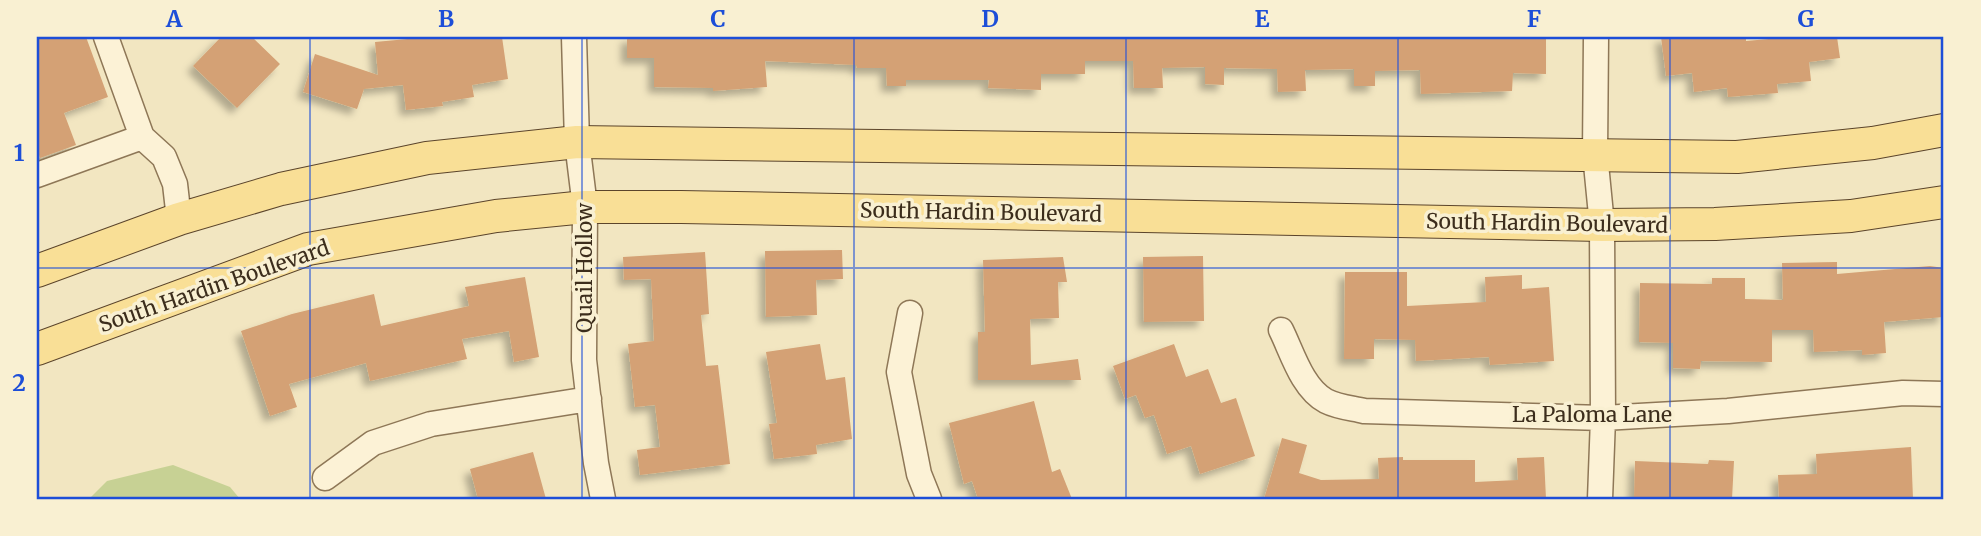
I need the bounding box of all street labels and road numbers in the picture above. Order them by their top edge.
street label: South Hardin Boulevard [860,196,1103,228]
street label: Quail Hollow [571,203,598,333]
street label: South Hardin Boulevard [1426,207,1669,239]
street label: South Hardin Boulevard [95,234,333,338]
street label: La Paloma Lane [1512,401,1672,428]

